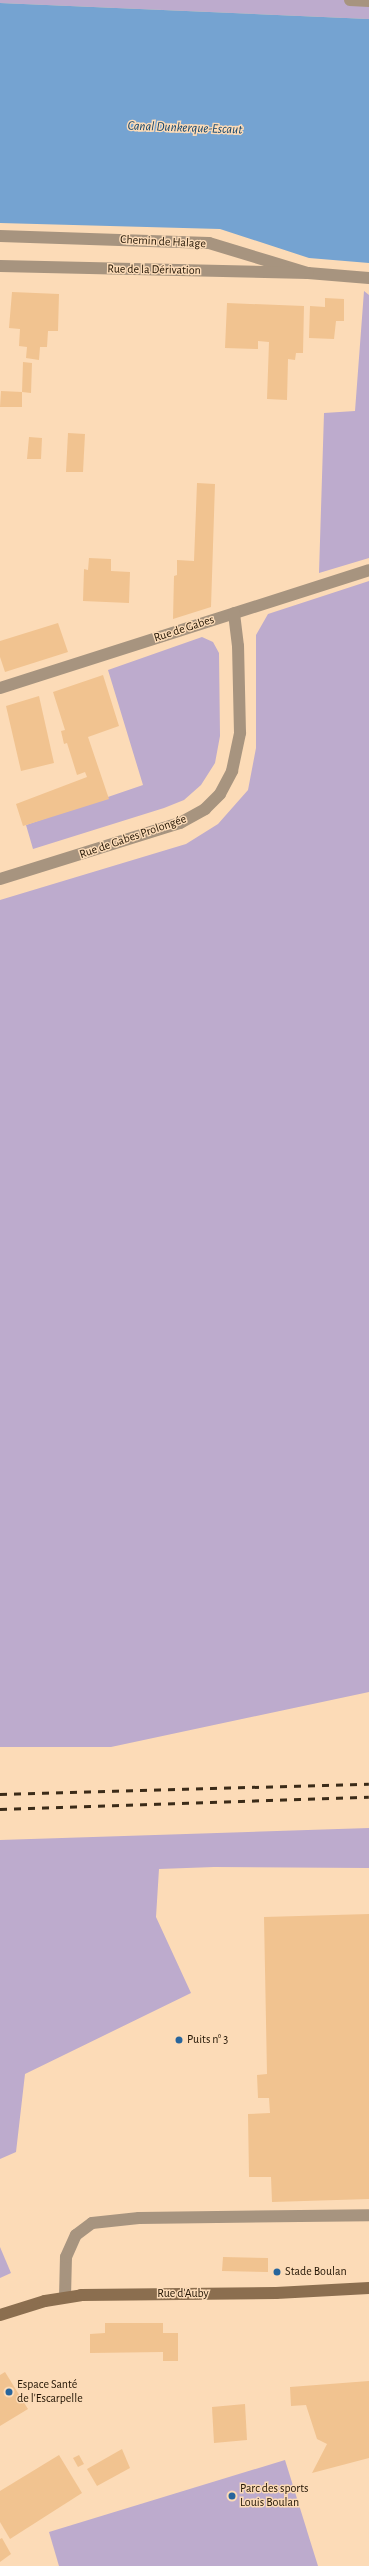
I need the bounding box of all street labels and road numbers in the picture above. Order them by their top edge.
street label: Chemin de Halage [120,233,206,251]
street label: Rue de la Dérivation [107,262,201,278]
street label: Rue de Gabes [152,612,216,646]
street label: Rue de Gabes Prolongée [78,812,188,862]
street label: Rue d'Auby [157,2287,209,2301]

